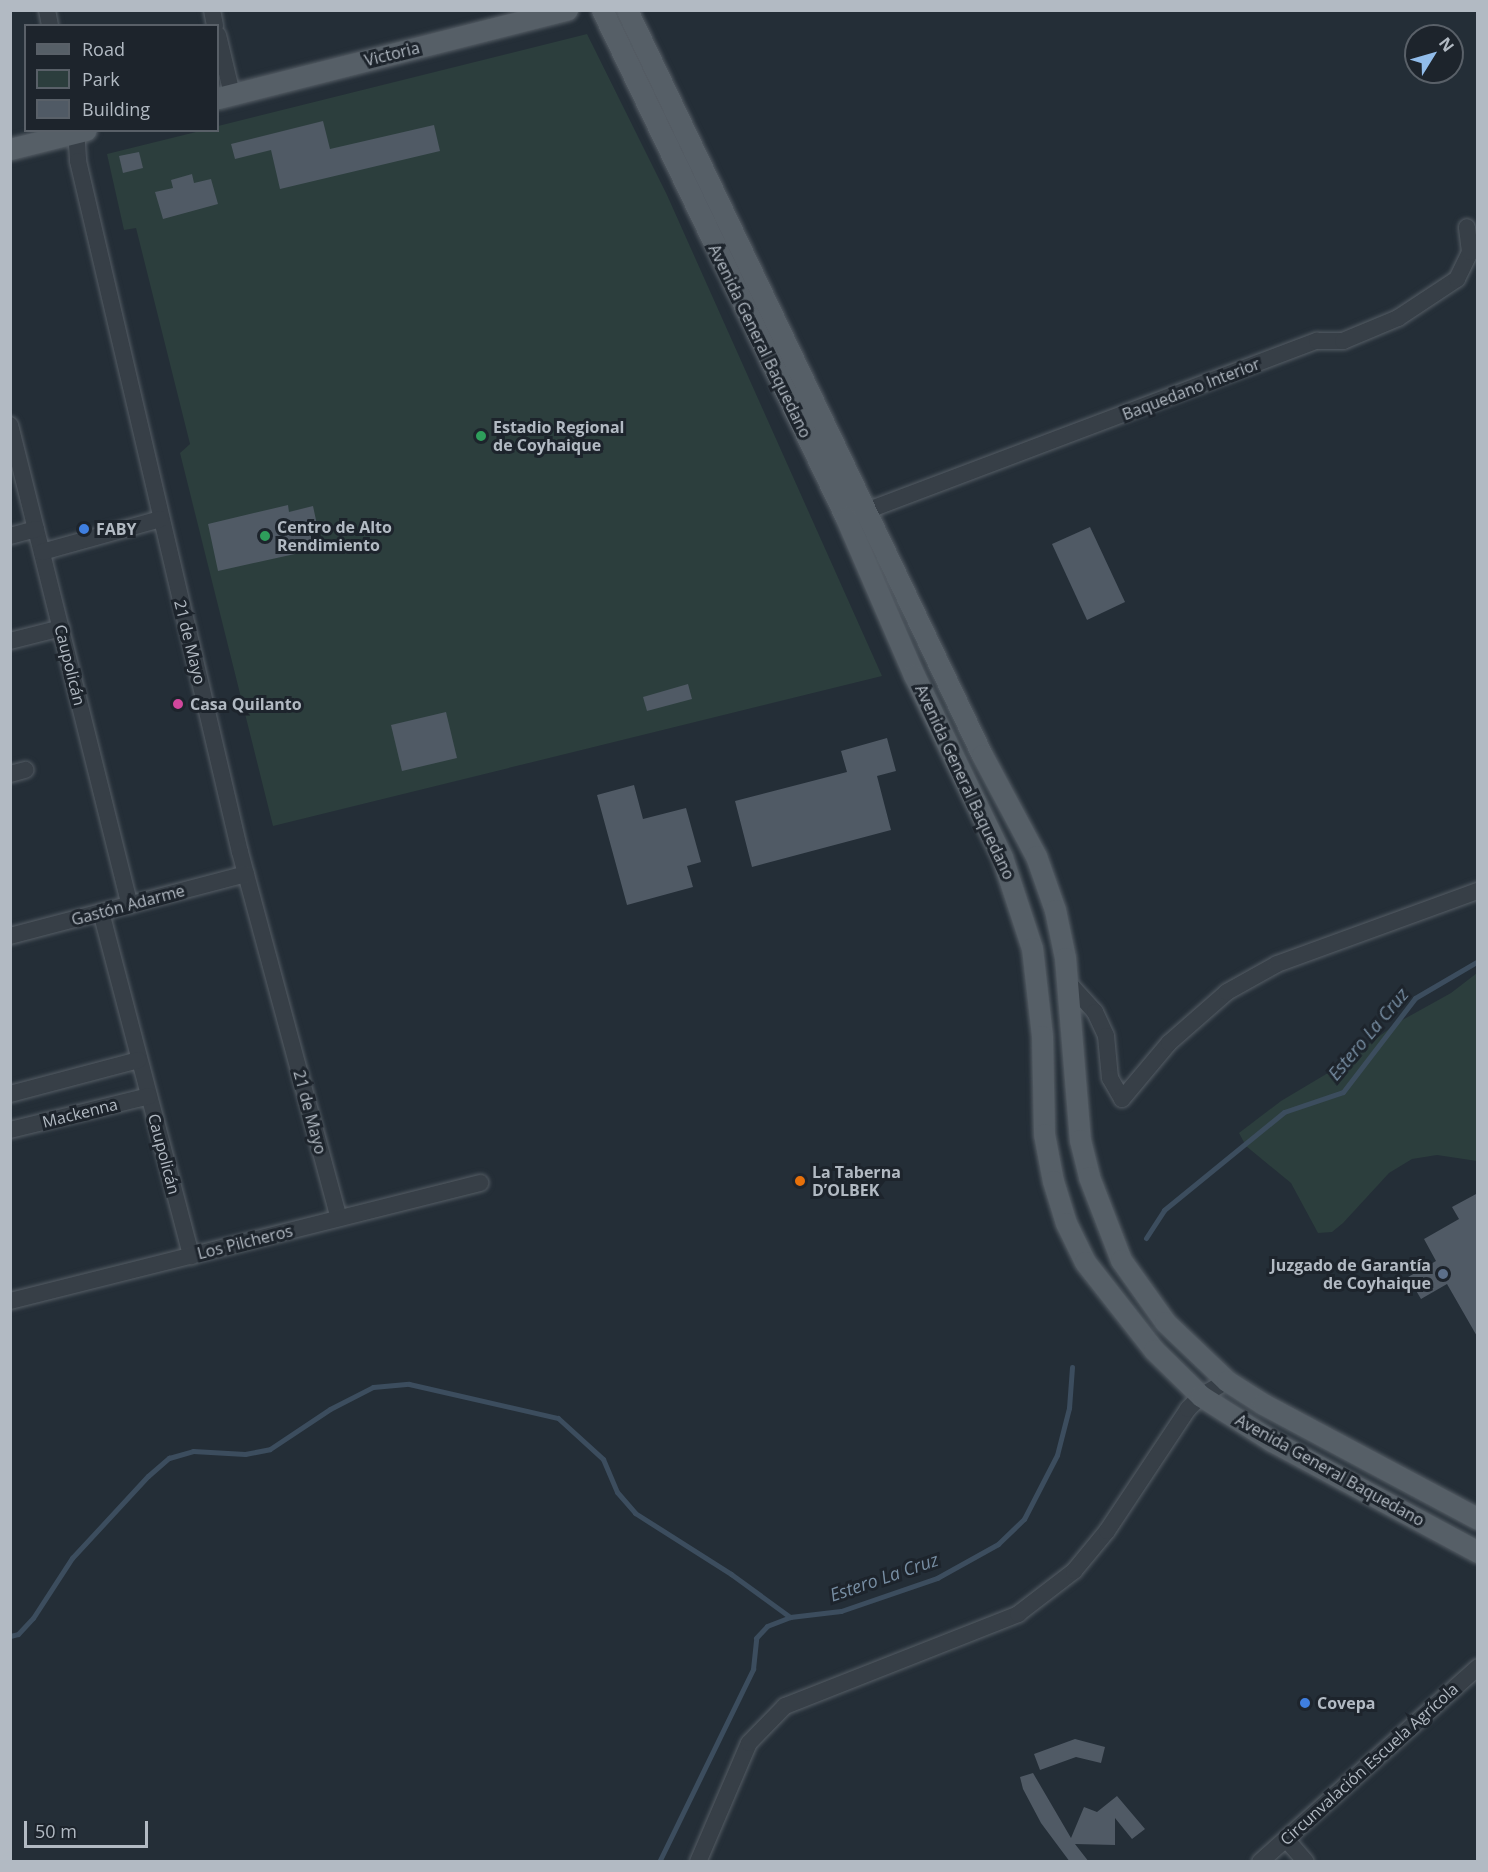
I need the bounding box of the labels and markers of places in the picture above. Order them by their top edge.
place label: Estadio Regional de Coyhaique [493,417,624,455]
marker: Estadio Regional de Coyhaique [474,429,488,443]
place label: Centro de Alto Rendimiento [277,517,392,555]
place label: FABY [96,519,137,539]
marker: FABY [77,522,91,536]
marker: Centro de Alto Rendimiento [258,529,272,543]
place label: Casa Quilanto [190,694,302,714]
marker: Casa Quilanto [171,697,185,711]
place label: La Taberna D’OLBEK [812,1162,901,1200]
marker: La Taberna D’OLBEK [793,1174,807,1188]
place label: Juzgado de Garantía de Coyhaique [1271,1255,1431,1293]
marker: Juzgado de Garantía de Coyhaique [1436,1267,1450,1281]
place label: Covepa [1317,1693,1375,1713]
marker: Covepa [1298,1696,1312,1710]

